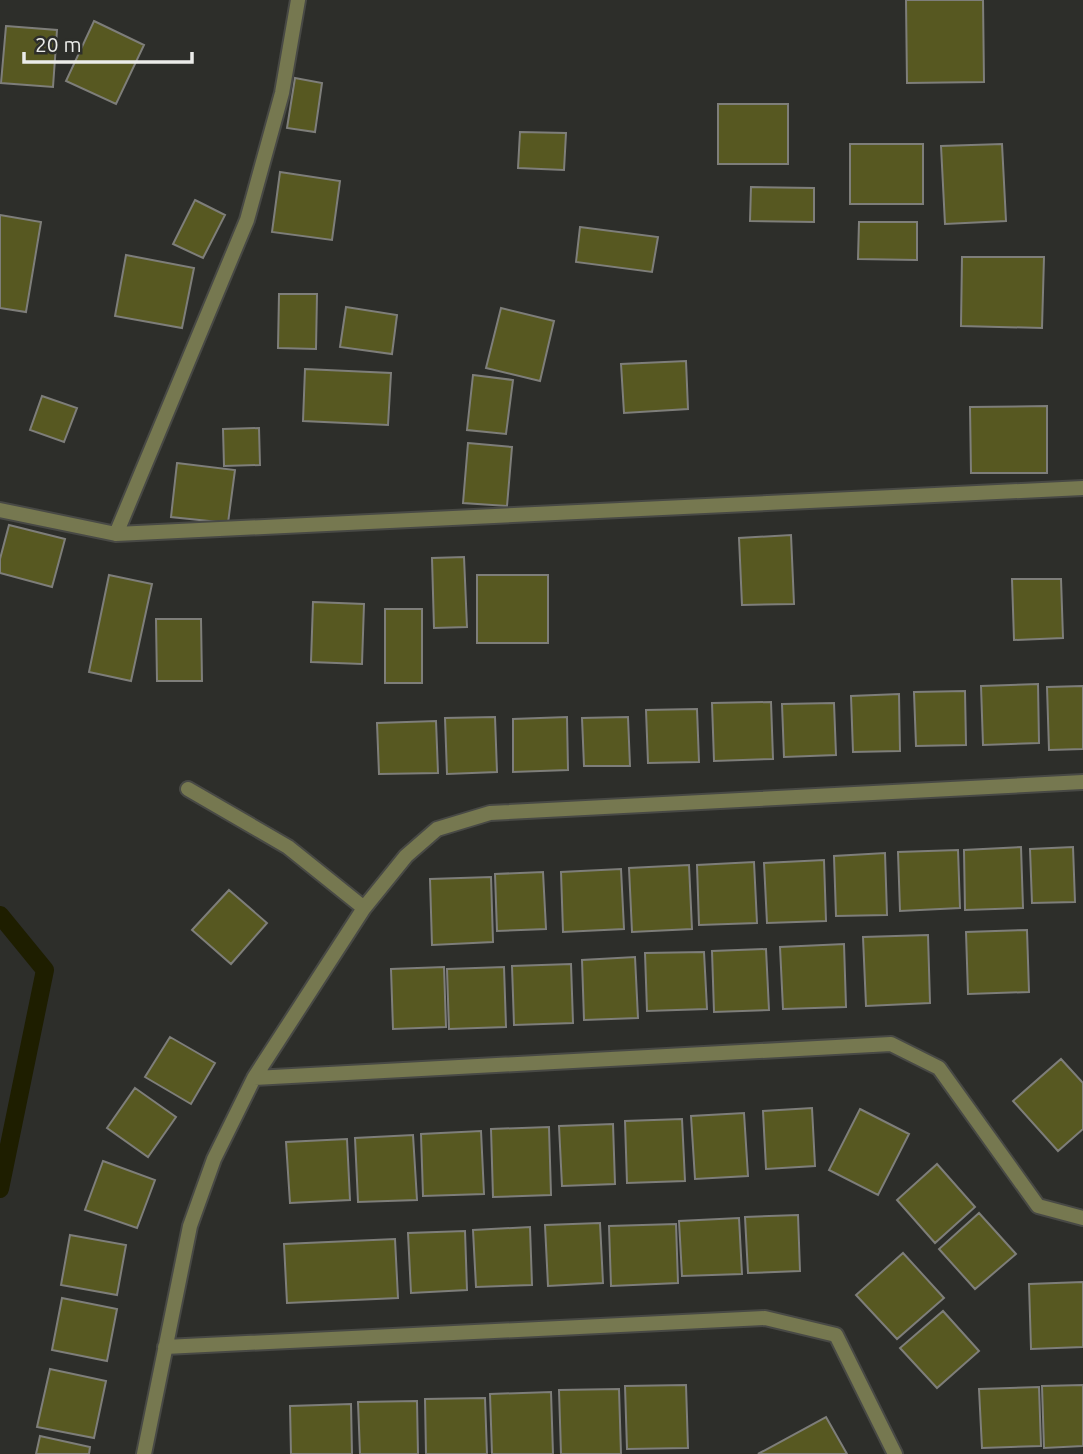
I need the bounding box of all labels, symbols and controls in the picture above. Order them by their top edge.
scale bar [24,21,192,65]
text: 20 m [35,32,82,56]

